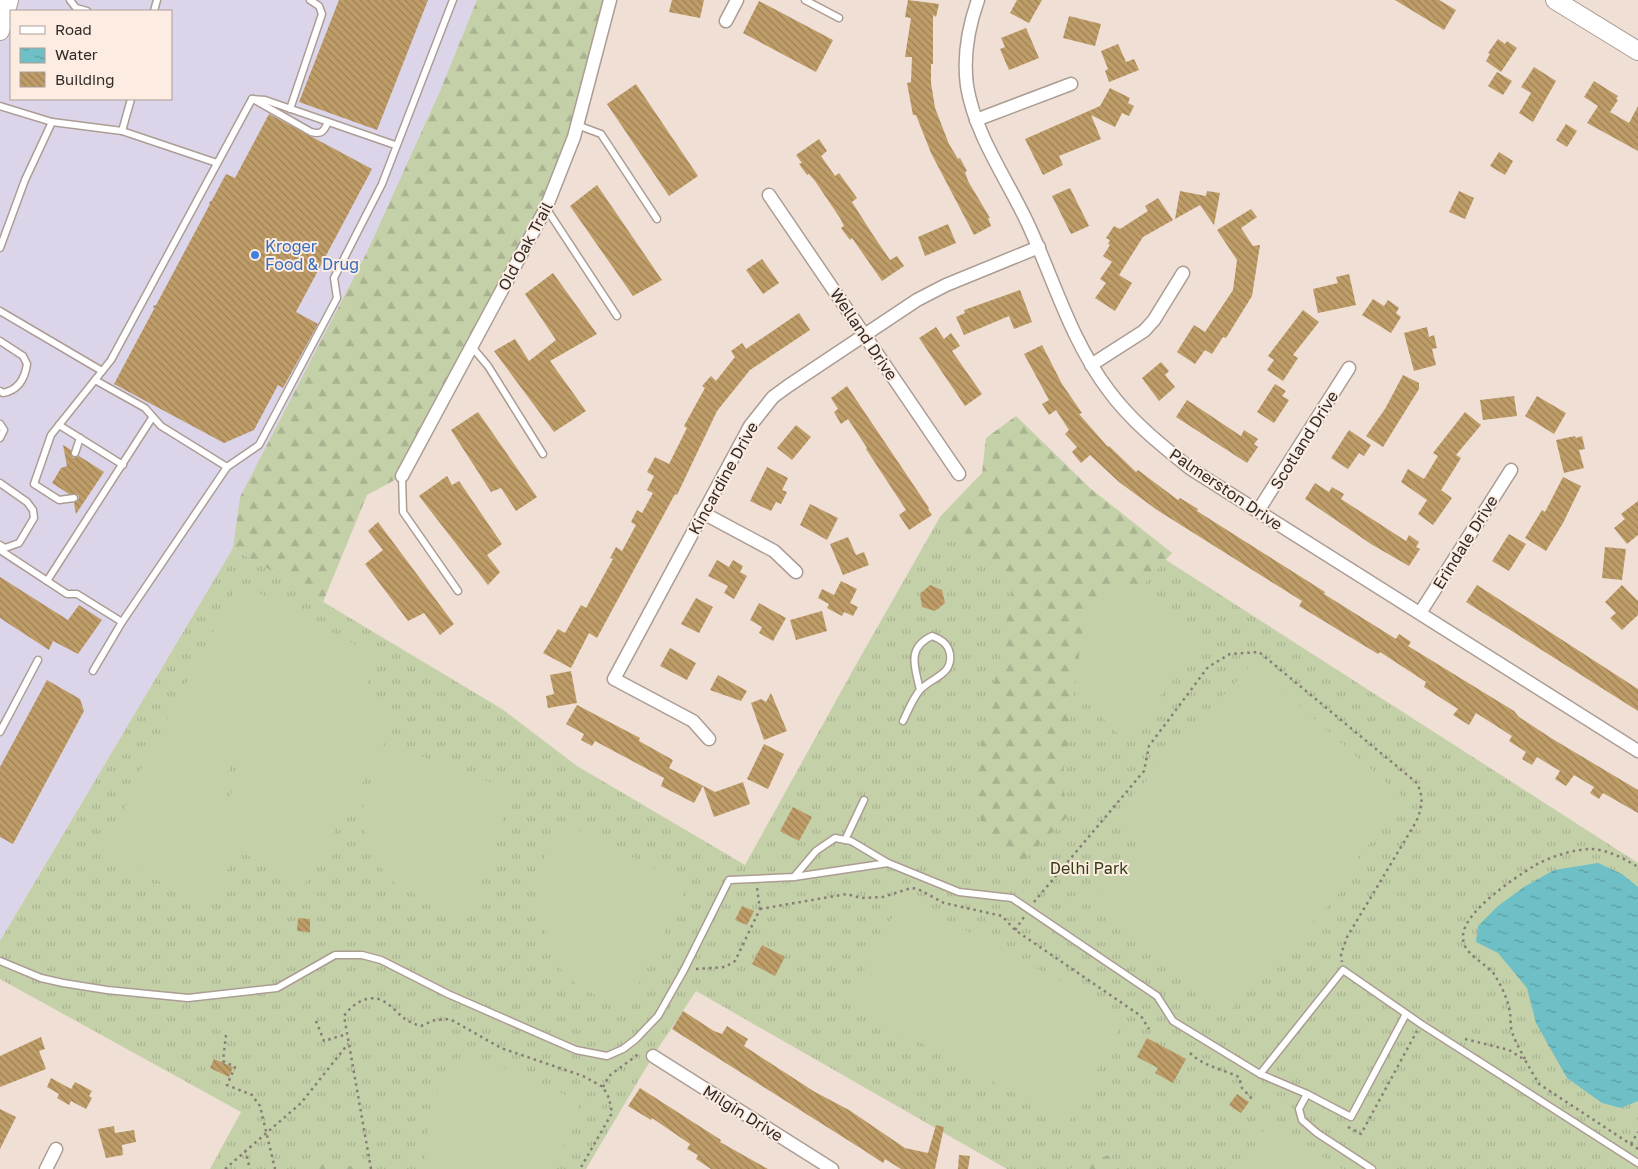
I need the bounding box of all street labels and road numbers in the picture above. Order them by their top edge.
street label: Old Oak Trail [493,198,557,294]
street label: Welland Drive [826,284,902,384]
street label: Scotland Drive [1266,387,1342,493]
street label: Kincardine Drive [684,418,762,538]
street label: Palmerston Drive [1166,444,1286,534]
street label: Erindale Drive [1428,491,1502,593]
street label: Milgin Drive [699,1081,787,1145]

